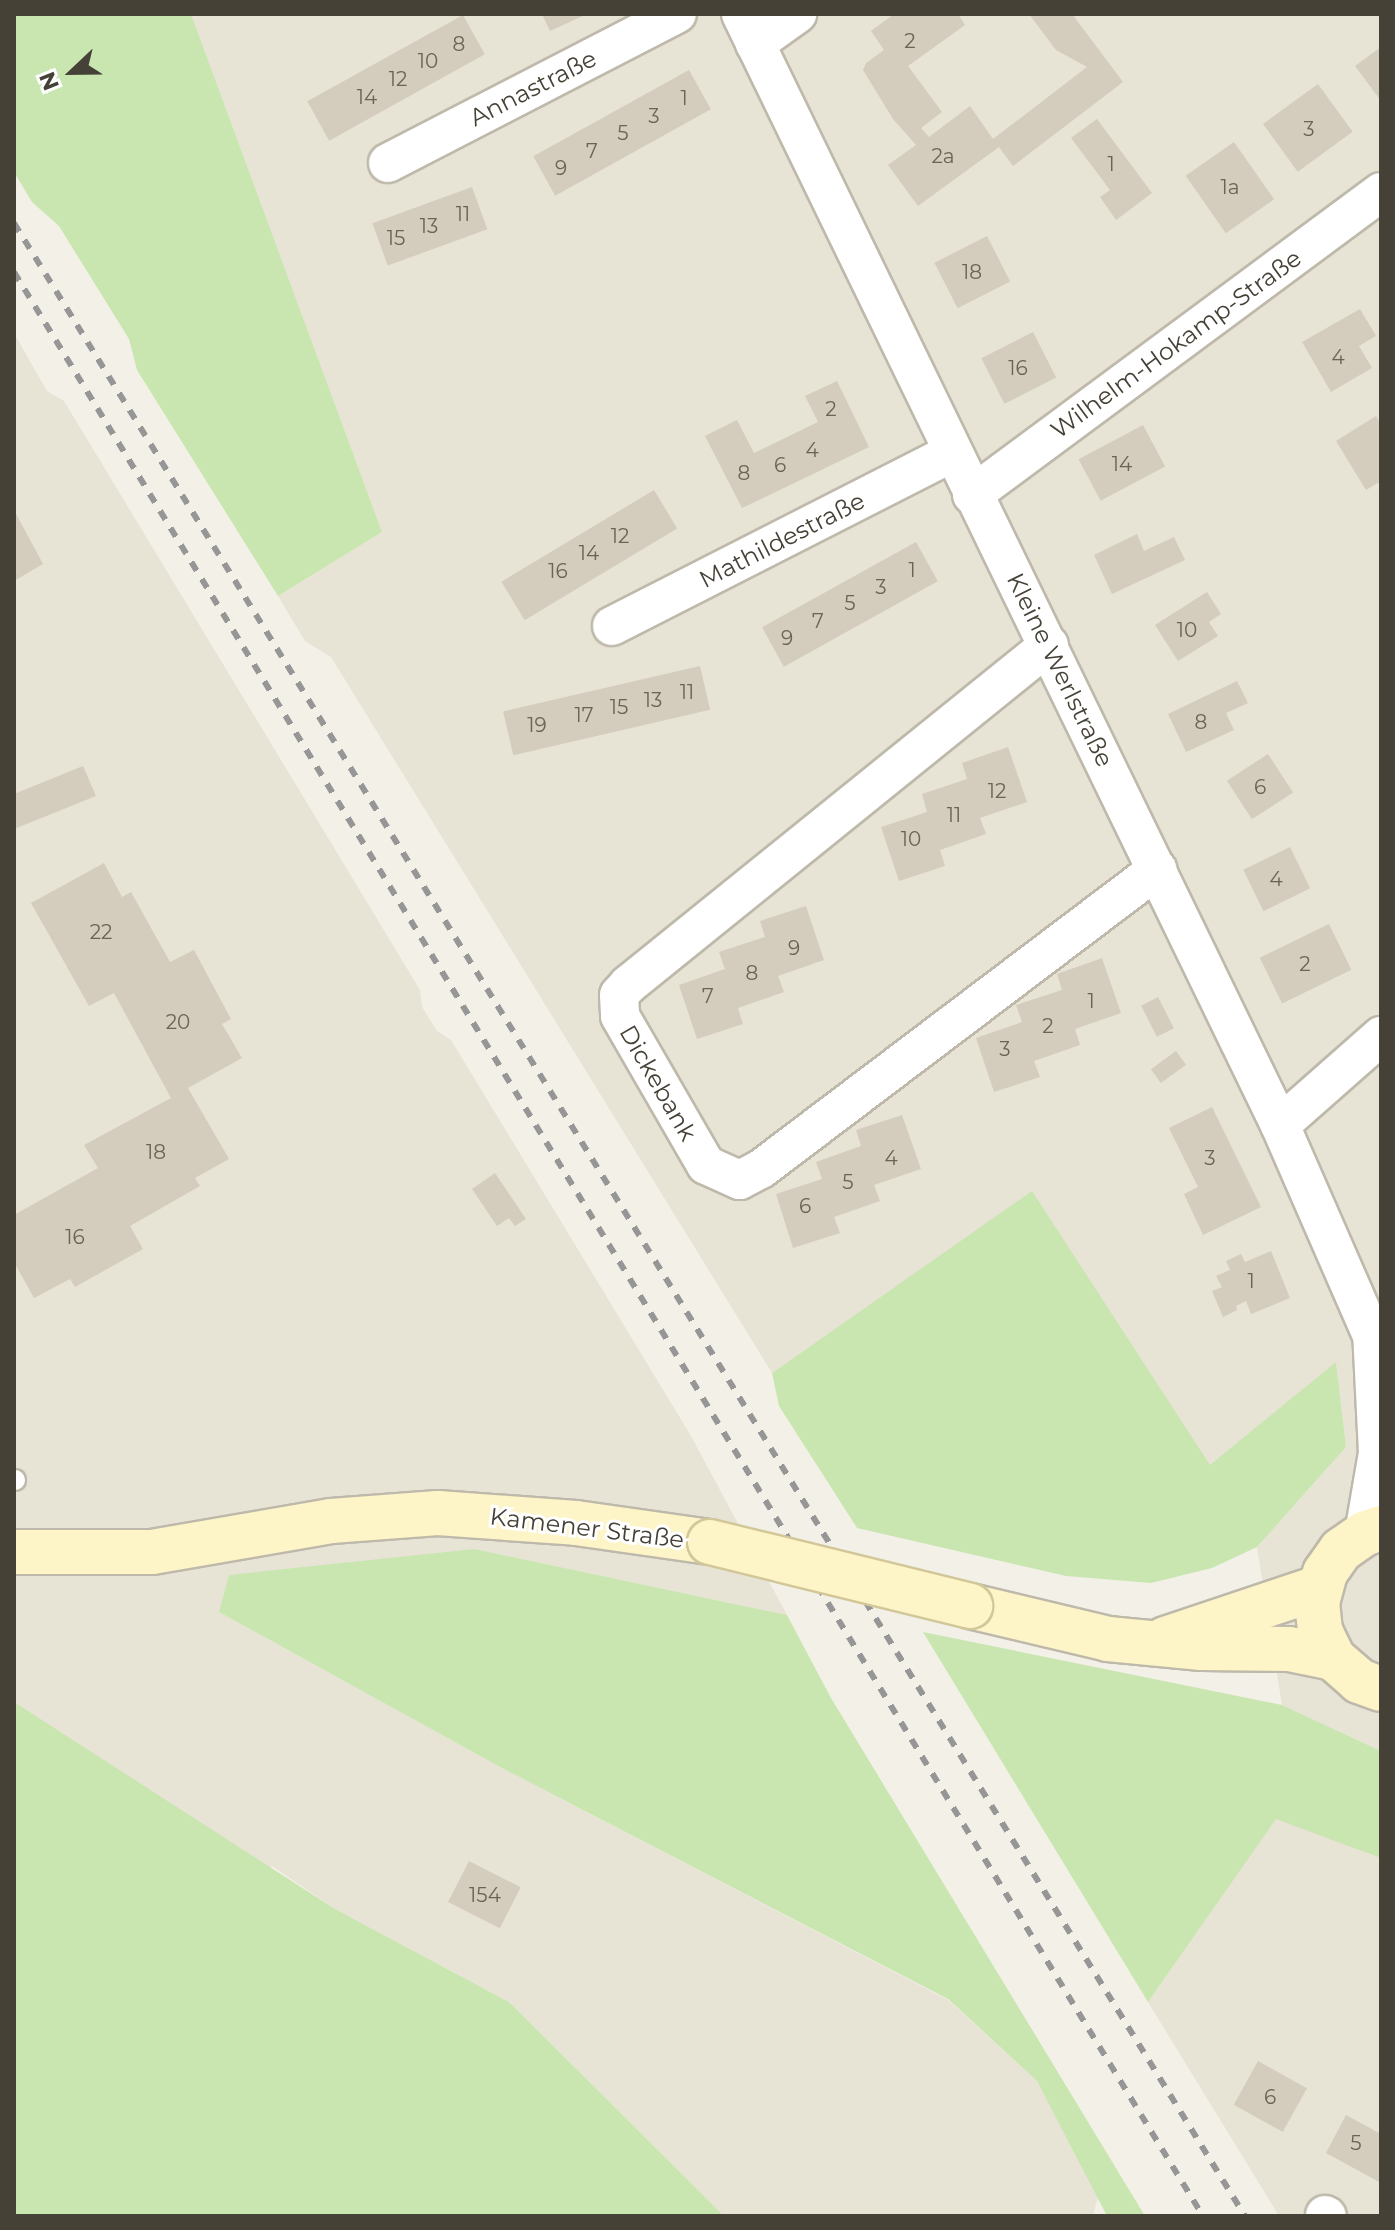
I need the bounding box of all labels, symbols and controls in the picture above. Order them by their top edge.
house number: 2 [904,29,916,53]
north arrow [32,32,112,112]
house number: 8 [453,32,465,56]
street label: Annastraße [465,44,601,132]
house number: 10 [418,49,438,73]
house number: 12 [389,67,407,91]
text: N [33,68,65,94]
house number: 14 [357,85,377,109]
house number: 1 [680,86,688,110]
house number: 3 [648,104,660,128]
house number: 3 [1303,117,1315,141]
house number: 5 [617,121,629,145]
house number: 7 [586,139,598,163]
house number: 2a [931,144,955,168]
house number: 1 [1107,152,1115,176]
house number: 9 [555,156,567,180]
house number: 1a [1220,175,1240,199]
house number: 11 [456,202,470,226]
house number: 13 [420,214,438,238]
house number: 15 [387,226,405,250]
street label: Wilhelm-Hokamp-Straße [1045,243,1307,445]
house number: 18 [962,260,982,284]
house number: 4 [1331,345,1345,369]
house number: 16 [1008,356,1028,380]
house number: 2 [825,397,837,421]
house number: 4 [805,438,819,462]
house number: 14 [1112,452,1132,476]
house number: 6 [774,453,786,477]
house number: 8 [738,461,750,485]
street label: Mathildestraße [695,486,869,594]
house number: 12 [611,524,629,548]
house number: 14 [579,541,599,565]
house number: 1 [908,558,916,582]
house number: 16 [548,559,568,583]
street label: Kleine Werlstraße [1001,568,1119,772]
house number: 3 [875,575,887,599]
house number: 5 [844,591,856,615]
house number: 7 [812,609,824,633]
house number: 10 [1177,618,1197,642]
house number: 9 [781,626,793,650]
house number: 11 [680,680,694,704]
house number: 13 [644,688,662,712]
house number: 15 [610,695,628,719]
house number: 17 [575,703,593,727]
house number: 8 [1195,710,1207,734]
house number: 19 [527,713,547,737]
house number: 6 [1254,775,1266,799]
house number: 12 [988,779,1006,803]
house number: 11 [947,803,961,827]
house number: 10 [901,827,921,851]
house number: 4 [1269,867,1283,891]
house number: 22 [90,920,112,944]
house number: 9 [788,936,800,960]
house number: 2 [1299,952,1311,976]
house number: 8 [746,961,758,985]
house number: 7 [702,984,714,1008]
house number: 1 [1087,989,1095,1013]
house number: 20 [166,1010,190,1034]
house number: 2 [1042,1014,1054,1038]
street label: Dickebank [613,1020,703,1146]
house number: 3 [999,1037,1011,1061]
house number: 18 [146,1140,166,1164]
house number: 4 [884,1146,898,1170]
house number: 3 [1204,1146,1216,1170]
house number: 5 [842,1170,854,1194]
house number: 6 [799,1194,811,1218]
house number: 16 [65,1225,85,1249]
house number: 1 [1247,1269,1255,1293]
street label: Kamener Straße [488,1502,686,1554]
house number: 154 [469,1883,501,1907]
house number: 6 [1264,2085,1276,2109]
house number: 5 [1350,2131,1362,2155]

